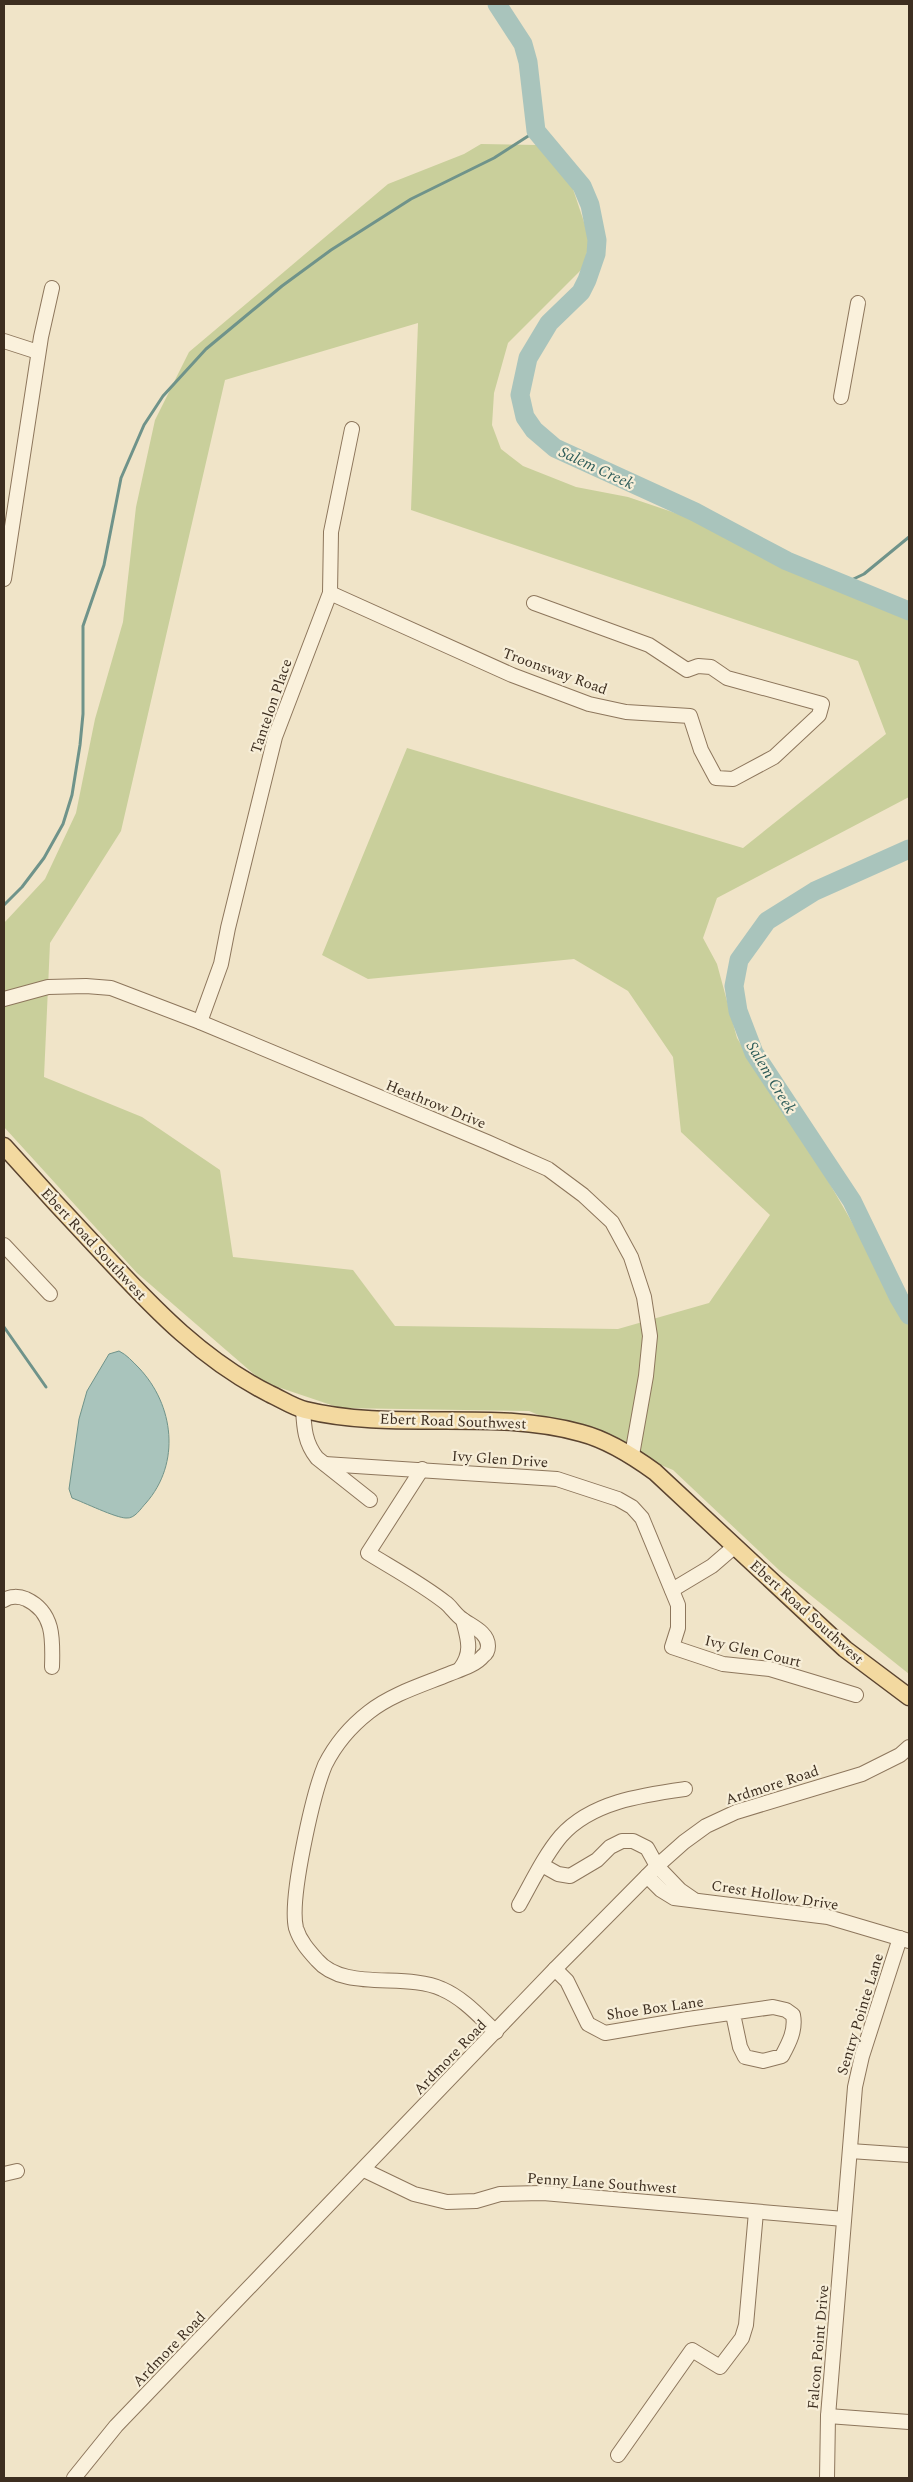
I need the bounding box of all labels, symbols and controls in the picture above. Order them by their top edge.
water label: Salem Creek [555,440,639,496]
street label: Troonsway Road [499,642,611,701]
street label: Tantelon Place [244,656,298,757]
water label: Salem Creek [740,1037,802,1119]
street label: Heathrow Drive [382,1074,490,1135]
street label: Ebert Road Southwest [35,1183,152,1306]
street label: Ebert Road Southwest [379,1407,527,1436]
street label: Ivy Glen Drive [451,1445,549,1474]
street label: Ebert Road Southwest [744,1555,869,1670]
street label: Ivy Glen Court [702,1629,803,1674]
street label: Ardmore Road [722,1759,822,1811]
street label: Crest Hollow Drive [710,1874,840,1917]
street label: Sentry Pointe Lane [831,1950,890,2078]
street label: Shoe Box Lane [605,1990,705,2027]
street label: Ardmore Road [408,2014,492,2100]
street label: Penny Lane Southwest [526,2167,678,2200]
street label: Falcon Point Drive [802,2284,835,2410]
street label: Ardmore Road [127,2306,211,2392]

